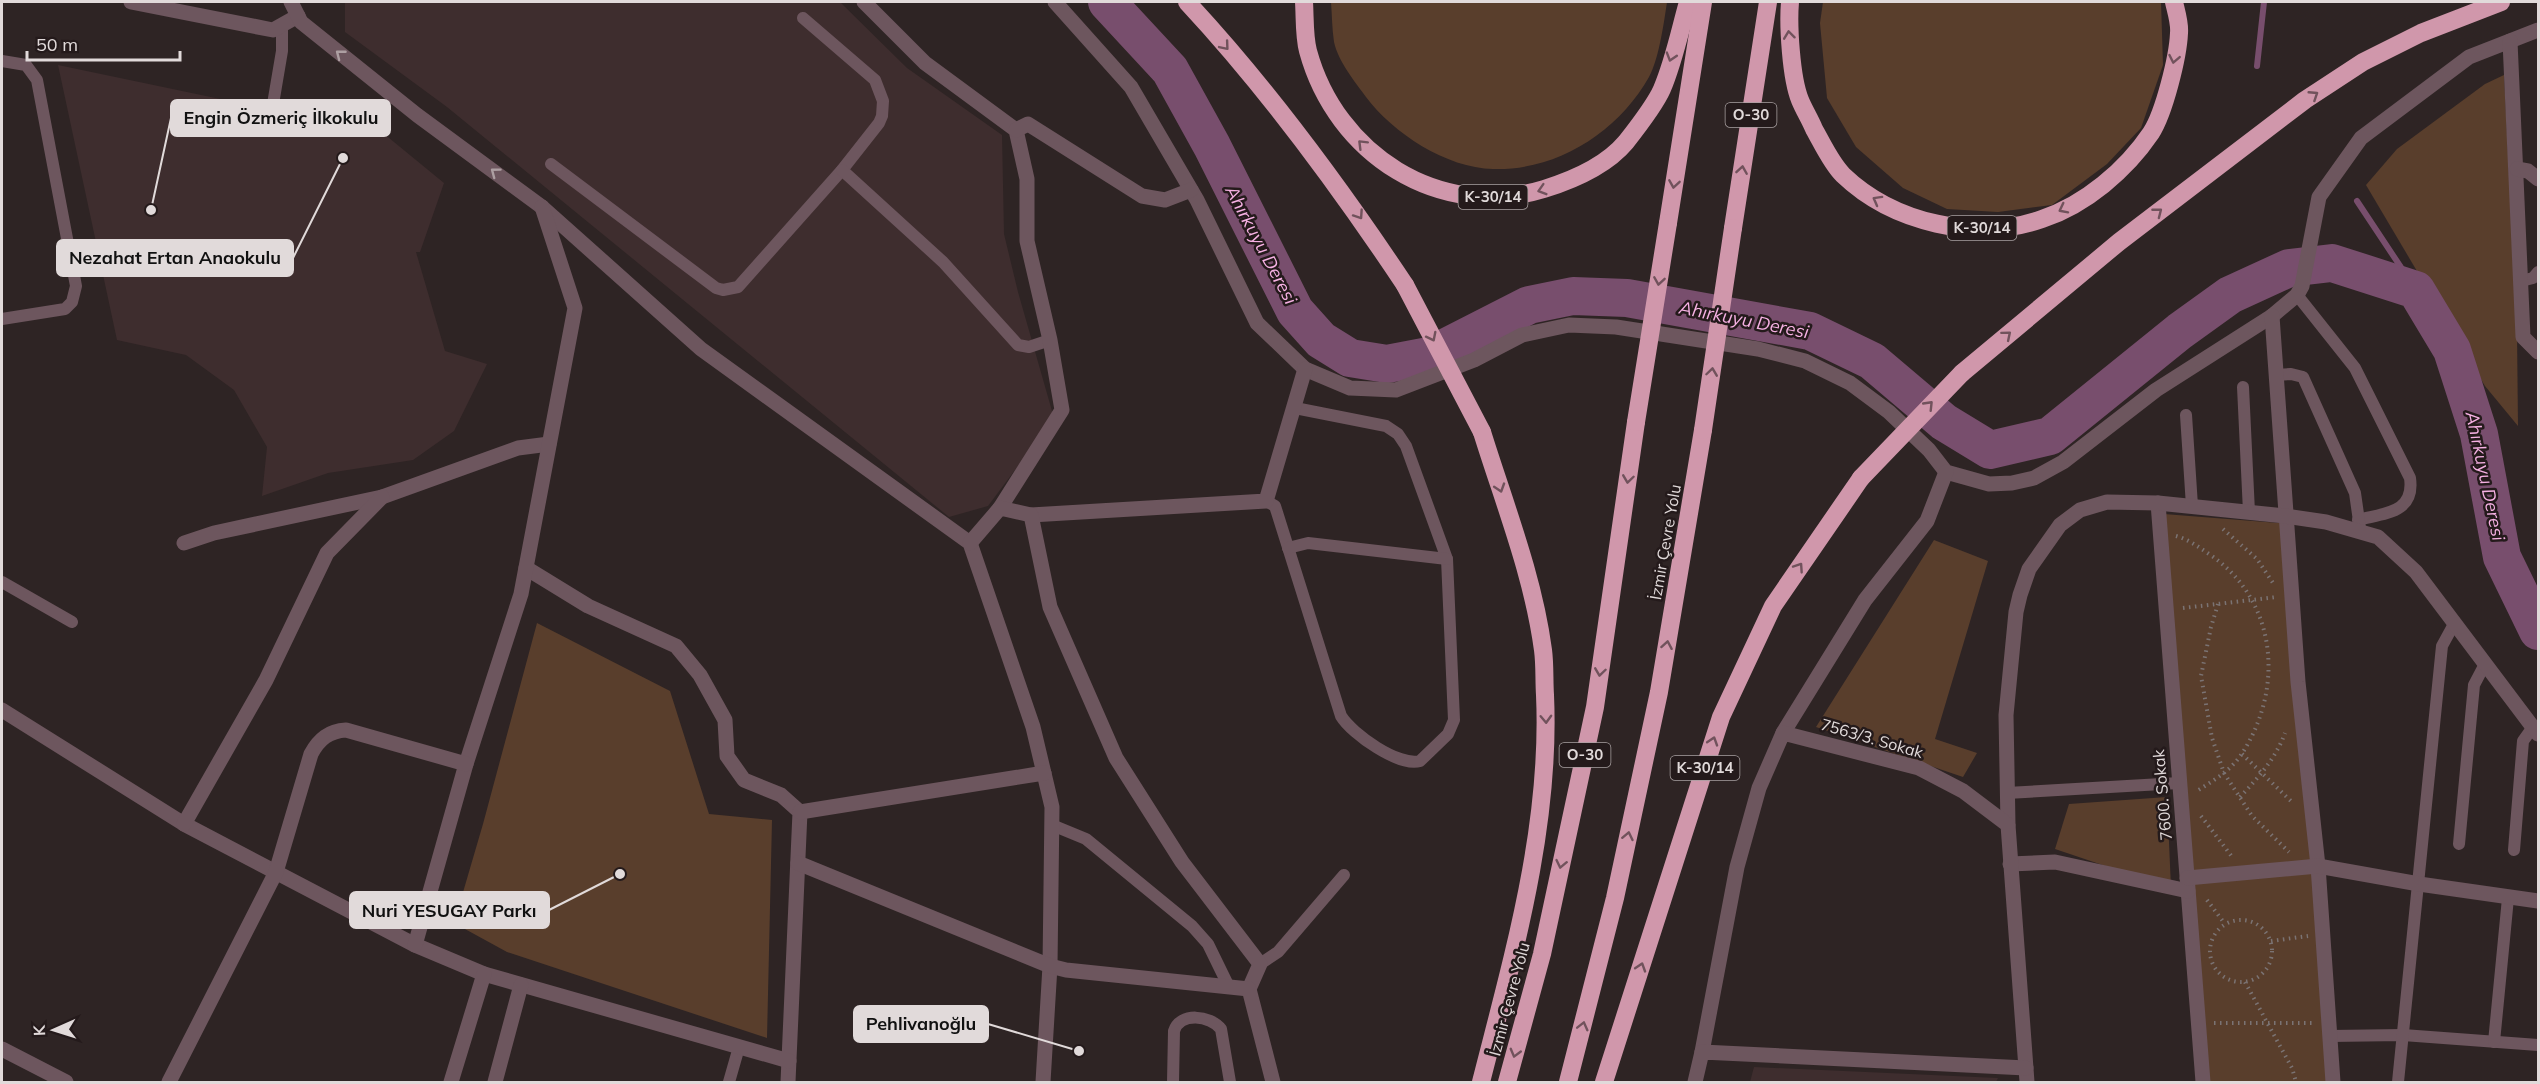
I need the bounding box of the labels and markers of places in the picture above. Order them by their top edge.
callout: Engin Özmeriç İlkokulu [171,100,390,136]
callout: Nezahat Ertan Anaokulu [57,240,293,276]
callout: Nuri YESUGAY Parkı [350,892,549,928]
callout: Pehlivanoğlu [854,1006,988,1042]

